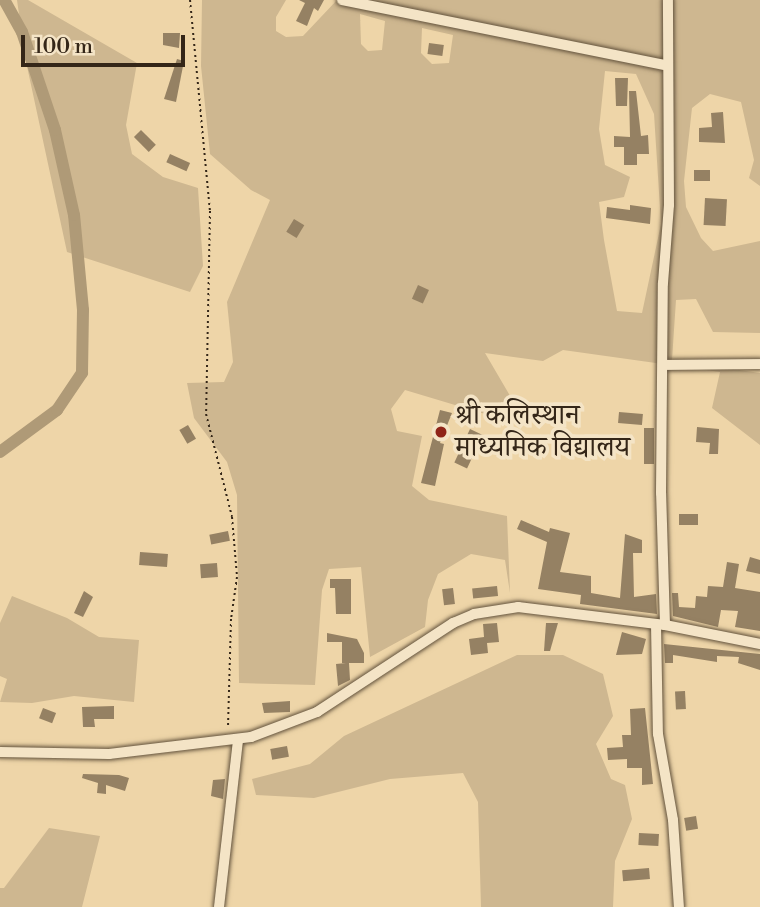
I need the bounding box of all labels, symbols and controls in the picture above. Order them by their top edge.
scale bar [24,21,189,65]
text: 100 m [34,34,93,60]
place label: श्री कलिस्थान माध्यमिक विद्यालय [455,399,630,465]
marker: श्री कलिस्थान माध्यमिक विद्यालय [433,424,449,440]

